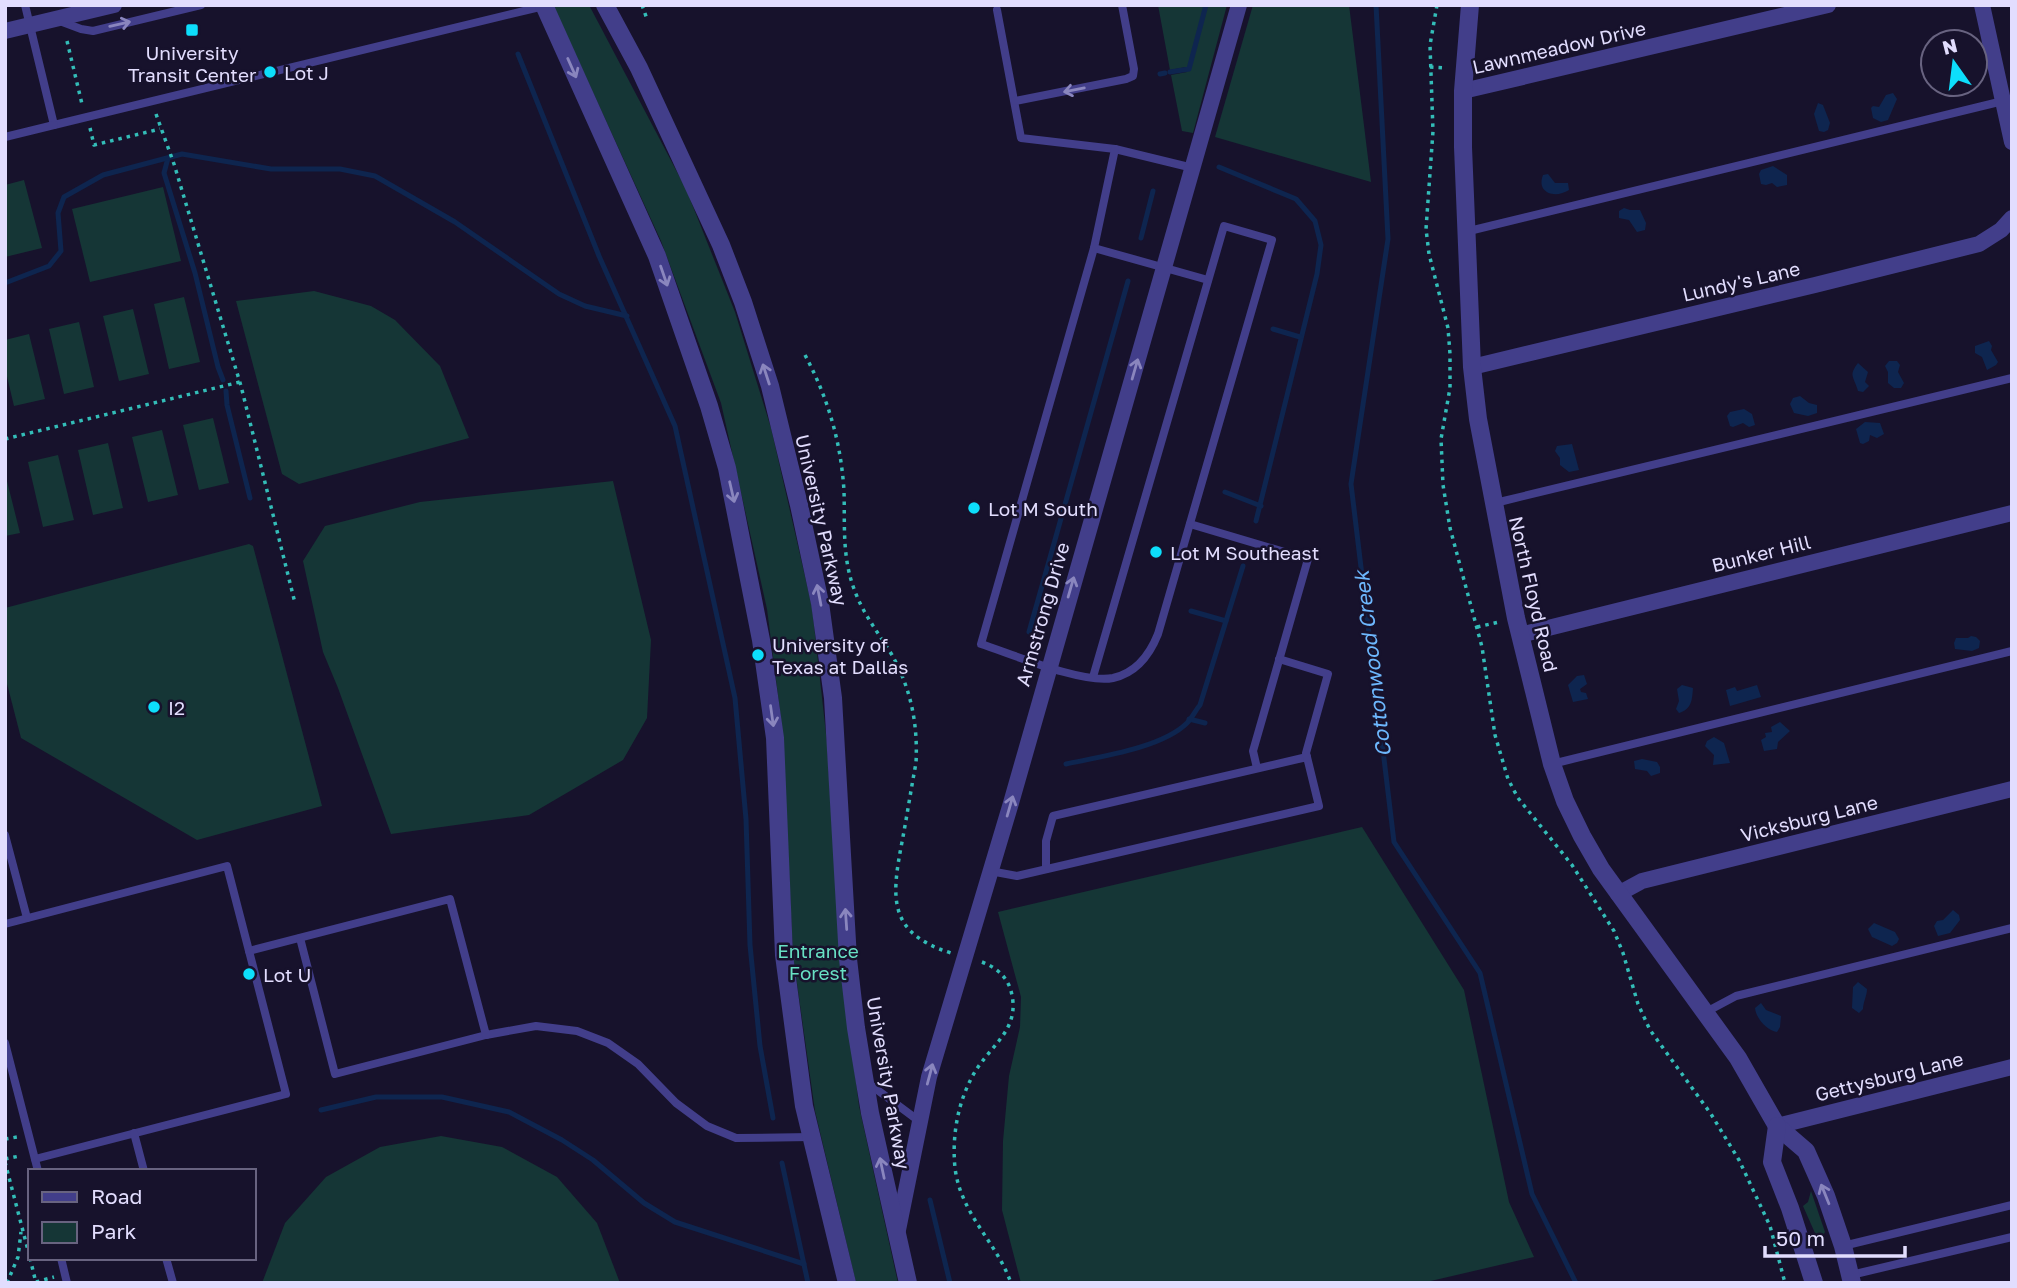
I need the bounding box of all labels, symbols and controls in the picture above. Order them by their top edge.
street label: Lawnmeadow Drive [1470,16,1648,78]
one-way arrow [108,17,131,30]
marker: University Transit Center [184,22,200,38]
north arrow [1919,28,1989,98]
text: N [1940,33,1960,59]
place label: University Transit Center [128,41,257,86]
one-way arrow [566,57,579,78]
place label: Lot J [284,61,329,84]
marker: Lot J [262,64,278,80]
one-way arrow [1063,83,1086,97]
street label: Lundy's Lane [1680,256,1802,306]
one-way arrow [659,264,671,286]
one-way arrow [1130,358,1143,380]
one-way arrow [758,363,771,385]
street label: University Parkway [791,432,853,608]
one-way arrow [726,481,739,503]
place label: Lot M South [988,497,1098,520]
marker: Lot M South [966,500,982,516]
street label: North Floyd Road [1505,514,1563,674]
street label: Bunker Hill [1709,530,1813,576]
street label: Armstrong Drive [1010,539,1074,689]
place label: Lot M Southeast [1170,541,1319,564]
marker: Lot M Southeast [1148,544,1164,560]
water label: Cottonwood Creek [1347,567,1396,759]
one-way arrow [1066,576,1079,598]
one-way arrow [811,584,825,607]
place label: University of Texas at Dallas [772,633,908,678]
marker: University of Texas at Dallas [750,647,766,663]
place label: I2 [168,696,185,719]
marker: I2 [146,699,162,715]
one-way arrow [766,704,779,727]
street label: Vicksburg Lane [1738,790,1880,846]
one-way arrow [1004,795,1017,817]
one-way arrow [839,908,852,931]
park label: Entrance Forest [777,939,859,984]
place label: Lot U [263,963,311,986]
marker: Lot U [241,966,257,982]
street label: University Parkway [862,995,916,1172]
street label: Gettysburg Lane [1813,1046,1965,1106]
one-way arrow [925,1063,938,1085]
one-way arrow [874,1157,888,1180]
legend [28,1169,256,1260]
text: Road [91,1183,142,1209]
one-way arrow [1817,1184,1830,1206]
scale bar [1765,1214,1905,1258]
text: Park [91,1218,137,1244]
text: 50 m [1776,1225,1825,1251]

